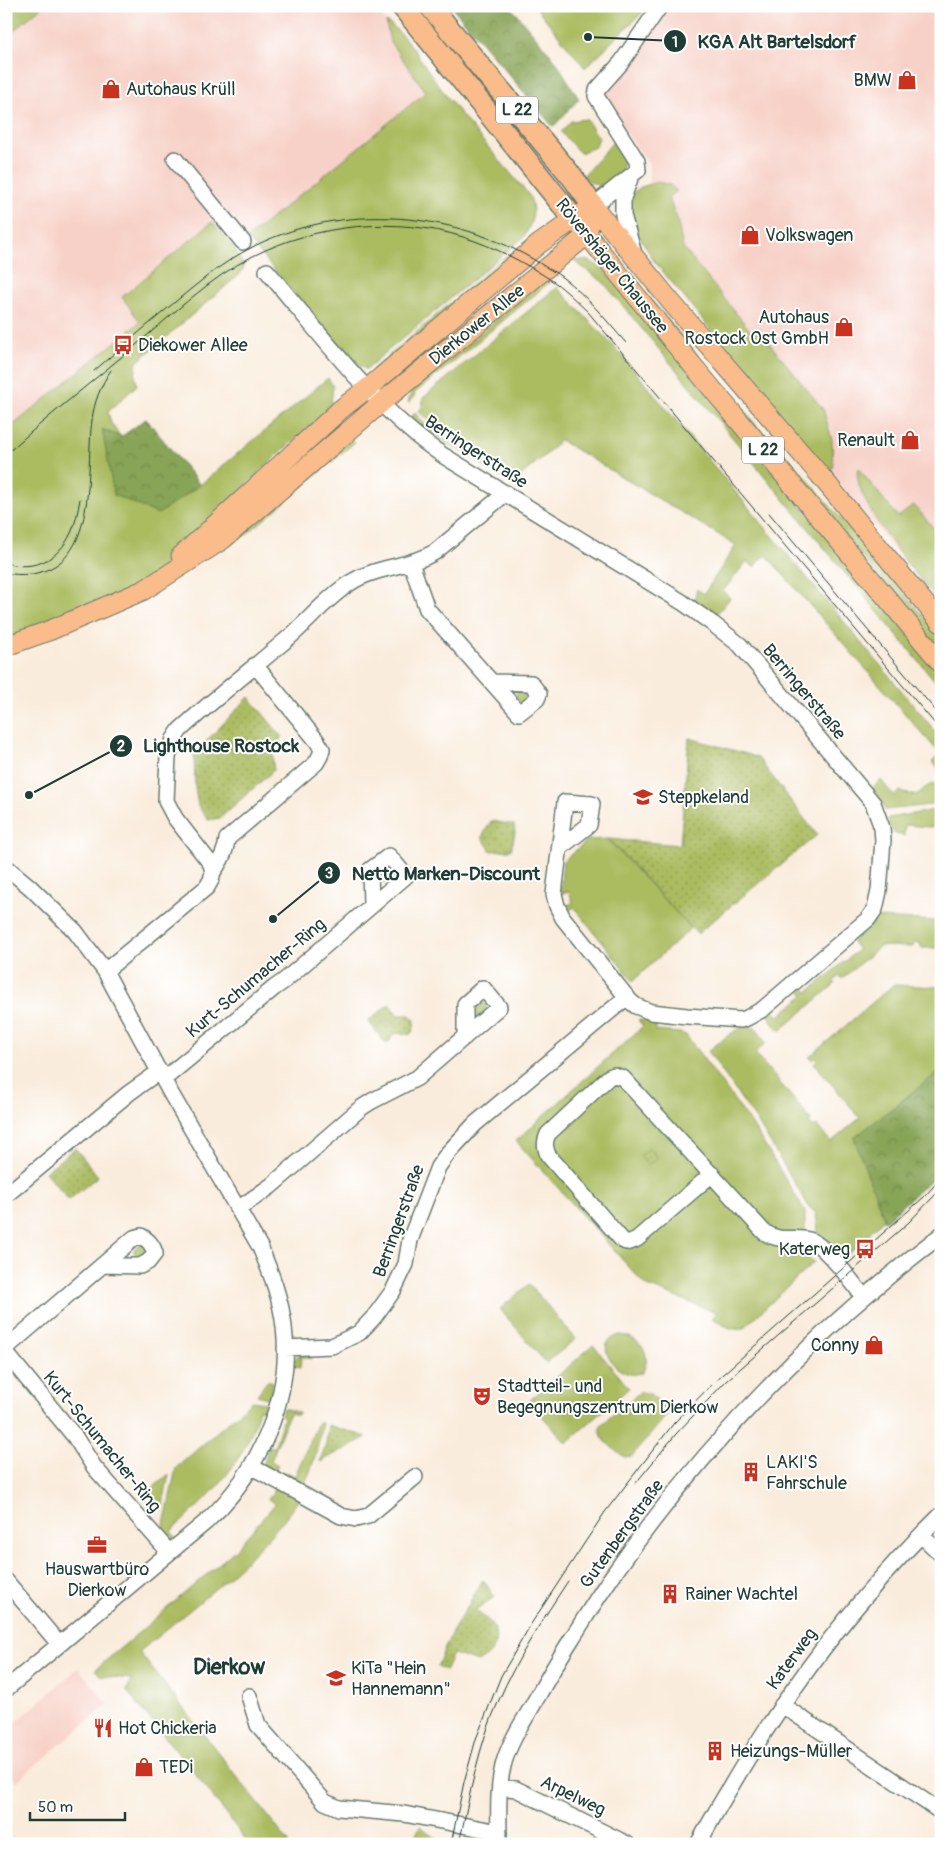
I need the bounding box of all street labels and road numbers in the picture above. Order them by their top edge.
road number: L 22 [496,96,538,124]
street label: Rövershäger Chaussee [550,194,674,338]
street label: Dierkower Allee [425,279,529,370]
street label: Berringerstraße [420,410,532,494]
road number: L 22 [742,436,784,464]
street label: Berringerstraße [757,639,851,745]
street label: Kurt-Schumacher-Ring [181,913,331,1043]
street label: Berringerstraße [368,1161,430,1280]
street label: Kurt-Schumacher-Ring [38,1367,166,1517]
street label: Gutenbergstraße [575,1475,669,1593]
street label: Katerweg [762,1623,822,1695]
street label: Arpelweg [537,1770,609,1822]

